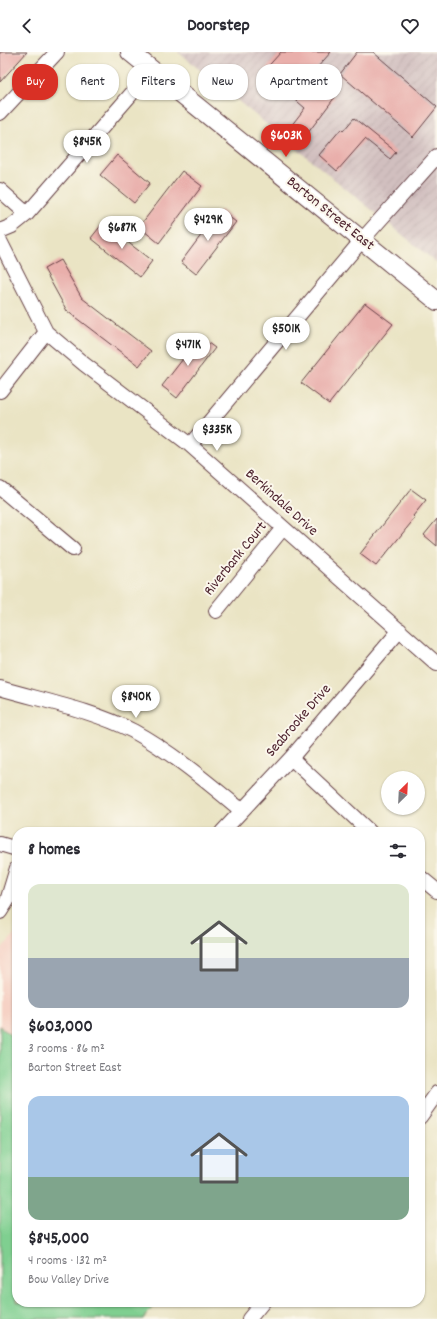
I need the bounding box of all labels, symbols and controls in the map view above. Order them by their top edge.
text: Doorstep [187,14,250,39]
icon: back [16,15,38,37]
icon: heart [399,15,421,37]
chip: Buy [12,64,58,100]
chip: Rent [66,64,119,100]
chip: Filters [127,64,190,100]
chip: New [198,64,248,100]
chip: Apartment [256,64,342,100]
pin: $603K [258,124,314,158]
text: $603K [270,127,302,146]
pin: $845K [59,130,115,164]
text: $845K [72,133,102,152]
street label: Barton Street East [281,172,379,257]
pin: $429K [180,208,236,242]
text: $429K [193,211,223,230]
pin: $687K [94,216,150,250]
text: $687K [107,219,137,238]
pin: $501K [258,317,314,351]
text: $501K [272,320,300,339]
pin: $471K [160,333,216,367]
text: $471K [175,336,201,355]
pin: $335K [189,418,245,452]
text: $335K [202,421,232,440]
street label: Berkindale Drive [240,464,323,542]
street label: Riverbank Court [199,517,273,601]
street label: Seabrooke Drive [261,679,337,762]
pin: $840K [108,685,164,719]
text: $840K [121,688,151,707]
north arrow [381,771,425,815]
map controls [381,771,425,815]
text: 8 homes [28,839,80,863]
icon: filters [387,840,409,862]
icon: home [183,910,255,982]
text: $603,000 [28,1016,93,1040]
text: 3 rooms · 86 m² [28,1040,105,1059]
text: Barton Street East [28,1059,121,1078]
icon: home [183,1122,255,1194]
text: $845,000 [28,1228,89,1252]
text: 4 rooms · 132 m² [28,1252,107,1271]
text: Bow Valley Drive [28,1271,109,1290]

